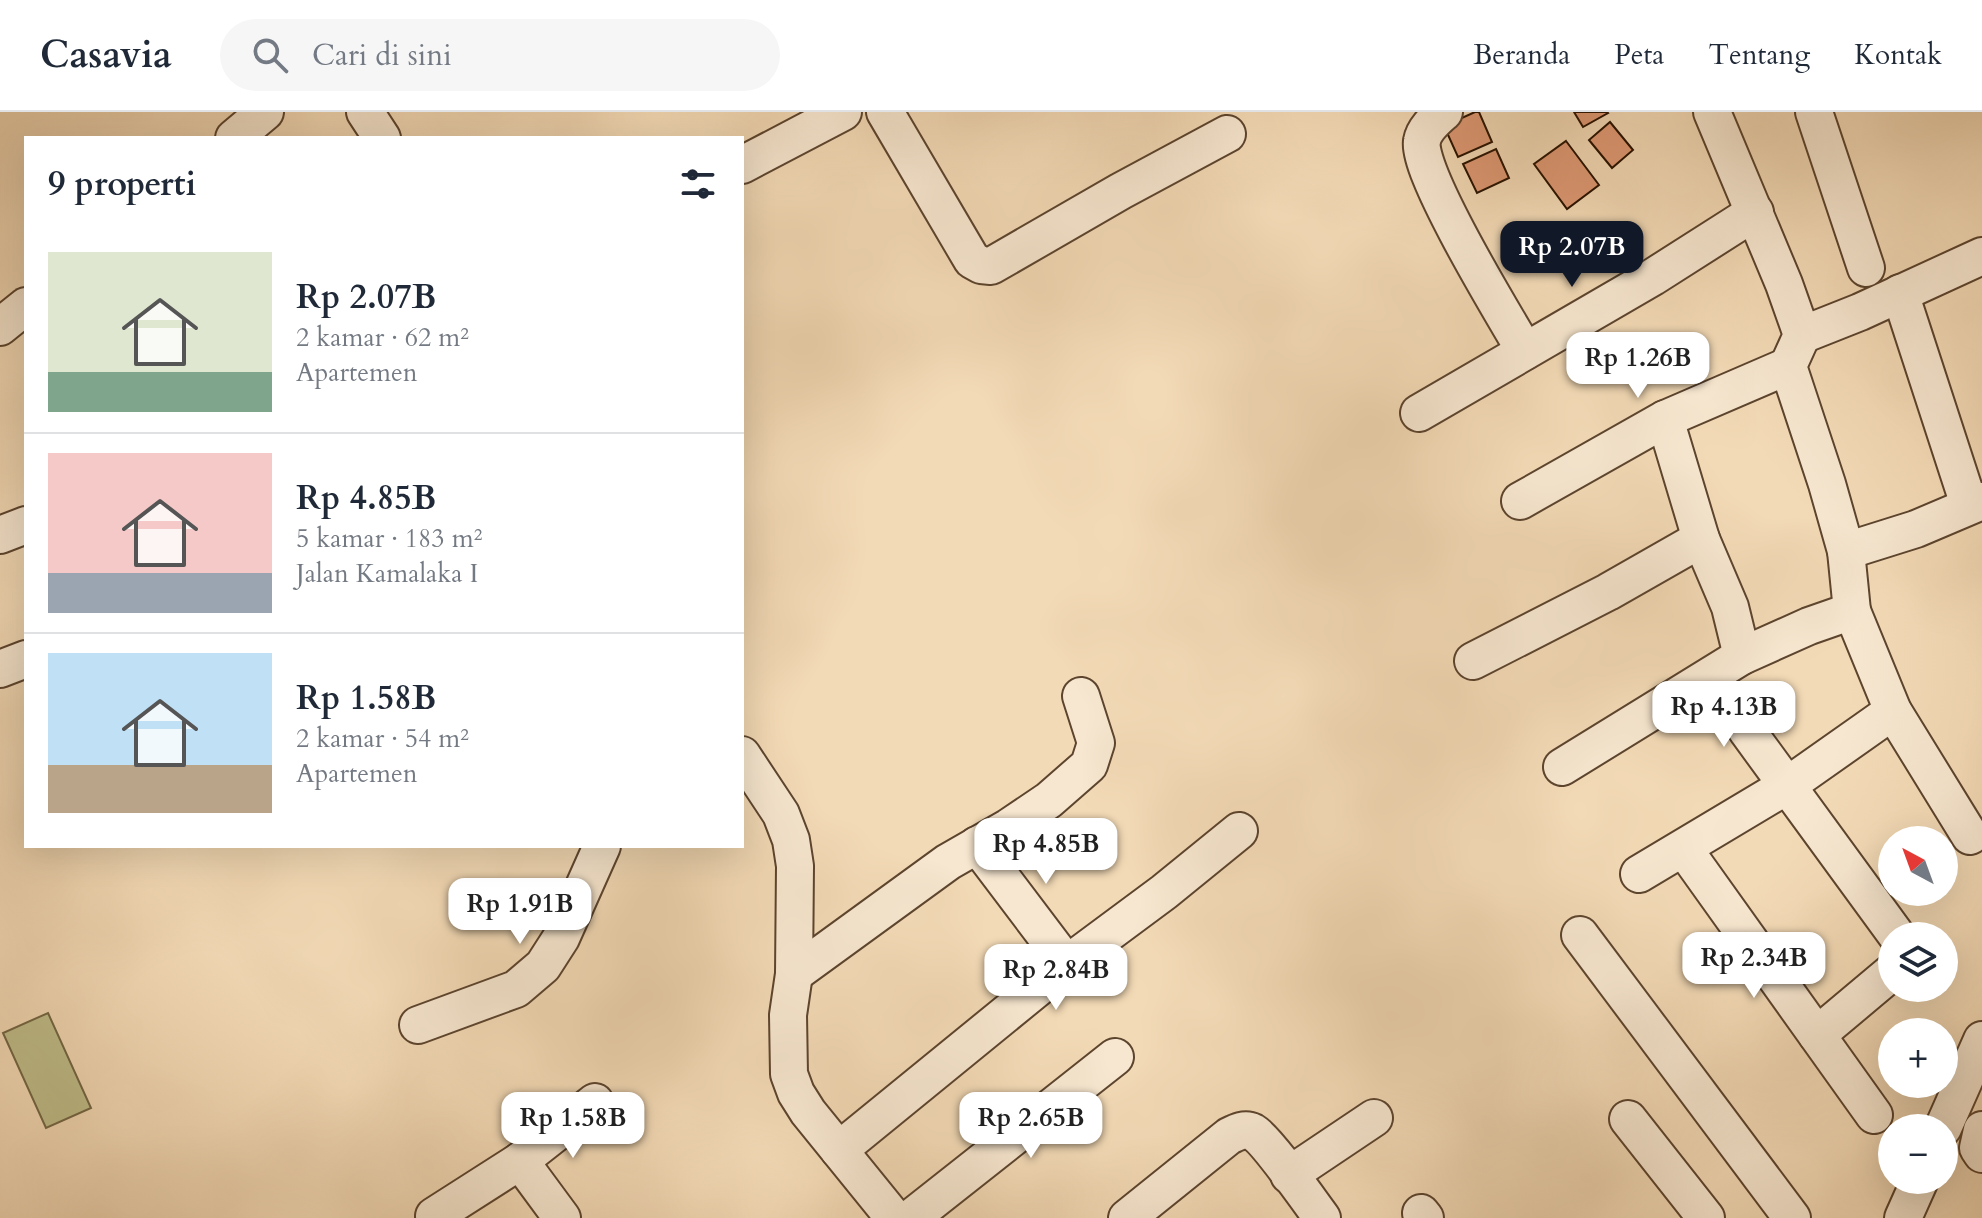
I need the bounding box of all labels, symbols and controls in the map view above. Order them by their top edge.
search box [220,19,780,91]
text: Casavia [40,29,172,81]
icon: search [248,33,292,77]
text: Cari di sini [312,35,452,76]
text: Beranda [1473,36,1570,74]
text: Peta [1614,36,1664,74]
text: Tentang [1708,36,1810,74]
text: Kontak [1854,36,1942,74]
text: 9 properti [48,161,196,207]
icon: filters [676,162,720,206]
pin: Rp 2.07B [1489,221,1655,289]
text: Rp 2.07B [1518,229,1626,264]
text: Rp 2.07B [296,274,436,320]
icon: home [112,284,208,380]
text: 2 kamar · 62 m² [296,320,469,355]
pin: Rp 1.26B [1555,332,1721,400]
text: Rp 1.26B [1584,340,1692,375]
text: Apartemen [296,355,418,390]
text: Rp 4.85B [296,475,436,521]
icon: home [112,485,208,581]
text: 5 kamar · 183 m² [296,521,482,556]
text: Jalan Kamalaka I [296,556,478,591]
text: Rp 1.58B [296,675,436,721]
pin: Rp 4.13B [1641,681,1807,749]
icon: home [112,685,208,781]
text: Rp 4.13B [1670,689,1778,724]
text: 2 kamar · 54 m² [296,721,469,756]
text: Apartemen [296,756,418,791]
pin: Rp 4.85B [963,818,1129,886]
text: Rp 4.85B [992,826,1100,861]
north arrow [1878,826,1958,906]
map controls [1878,826,1958,1194]
pin: Rp 1.91B [437,878,603,946]
text: Rp 1.91B [466,886,574,921]
button: layers [1878,922,1958,1002]
pin: Rp 2.34B [1671,932,1837,1000]
text: Rp 2.34B [1700,940,1808,975]
pin: Rp 2.84B [973,944,1139,1012]
text: Rp 2.84B [1002,952,1110,987]
button: + [1878,1018,1958,1098]
pin: Rp 1.58B [490,1092,656,1160]
pin: Rp 2.65B [948,1092,1114,1160]
text: Rp 1.58B [519,1100,627,1135]
text: Rp 2.65B [977,1100,1085,1135]
button: − [1878,1114,1958,1194]

